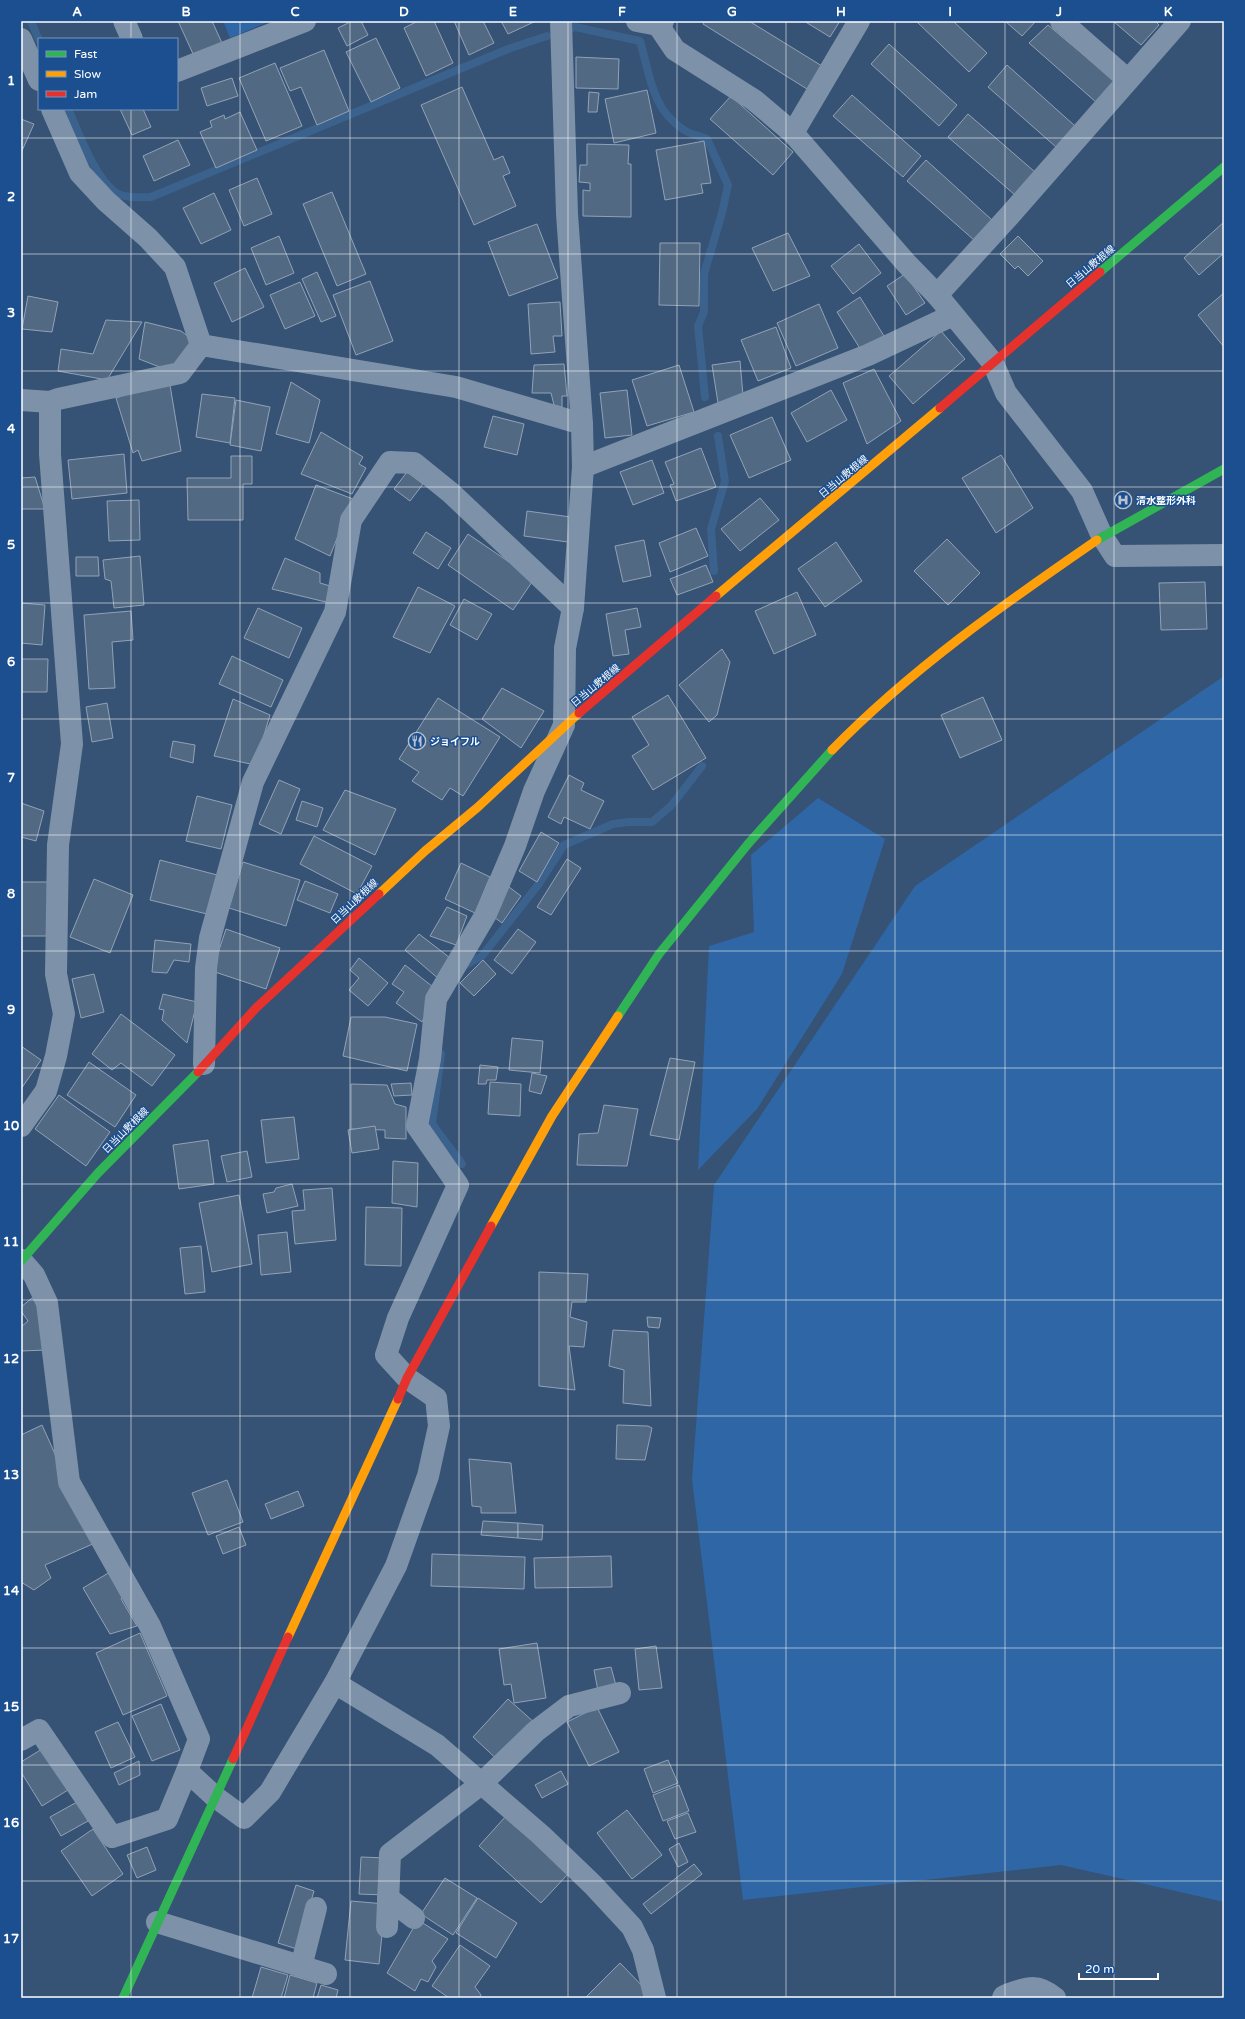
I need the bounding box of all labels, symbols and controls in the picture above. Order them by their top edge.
text: A [72,4,82,20]
text: B [181,4,191,20]
text: C [290,4,300,20]
text: D [399,4,409,20]
text: E [509,4,517,20]
text: F [618,4,626,20]
text: G [727,4,737,20]
text: H [836,4,846,20]
text: I [948,4,952,20]
text: J [1055,4,1062,20]
text: K [1164,4,1173,20]
legend [38,38,178,110]
text: Fast [74,47,98,61]
text: Slow [74,67,101,81]
text: 1 [7,73,15,89]
text: Jam [74,87,97,101]
text: 2 [7,189,15,205]
street label: 日当山敷根線 [1064,243,1117,291]
text: 3 [7,305,15,321]
text: 4 [7,421,16,437]
street label: 日当山敷根線 [817,453,870,501]
hospital icon: 清水整形外科 [1113,490,1133,510]
place label: 清水整形外科 [1136,495,1196,507]
text: 5 [7,537,15,553]
text: 6 [7,654,15,670]
street label: 日当山敷根線 [569,662,622,710]
restaurant icon: ジョイフル [407,731,427,751]
place label: ジョイフル [430,736,480,748]
text: 7 [7,770,15,786]
street label: 日当山敷根線 [329,877,381,927]
text: 8 [7,886,15,902]
text: 9 [7,1002,15,1018]
street label: 日当山敷根線 [100,1105,151,1156]
text: 10 [3,1118,19,1134]
text: 11 [3,1234,19,1250]
text: 12 [3,1351,19,1367]
text: 13 [3,1467,19,1483]
text: 14 [3,1583,20,1599]
text: 15 [3,1699,19,1715]
text: 16 [3,1815,19,1831]
text: 17 [3,1931,19,1947]
scale bar [1079,1955,1158,1981]
text: 20 m [1085,1962,1114,1976]

